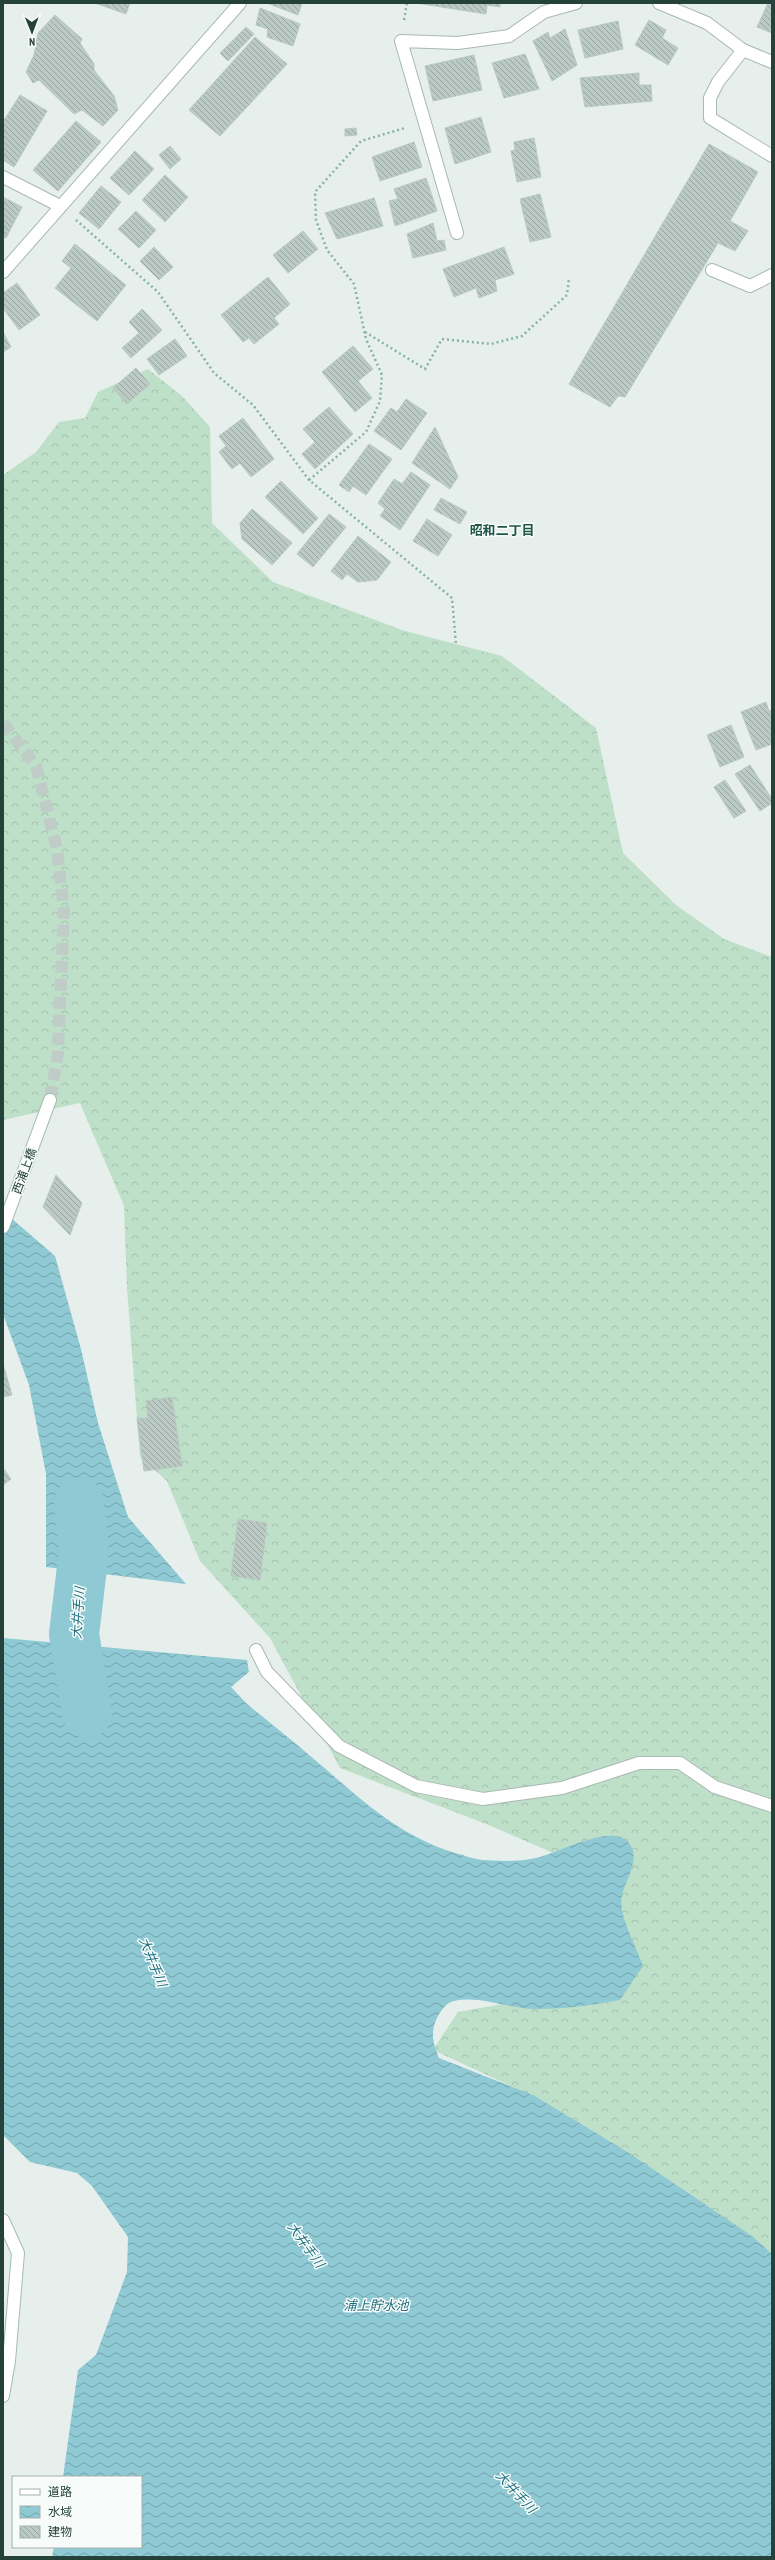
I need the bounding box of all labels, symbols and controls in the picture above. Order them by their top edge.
north arrow [12,12,52,52]
text: N [29,35,35,49]
district label: 昭和二丁目 [469,522,535,539]
street label: 西浦上橋 [9,1146,39,1196]
water label: 大井手川 [68,1584,88,1640]
water label: 大井手川 [135,1935,171,1991]
water label: 大井手川 [284,2219,329,2273]
water label: 浦上貯水池 [343,2297,410,2314]
water label: 大井手川 [492,2467,541,2518]
legend [12,2476,142,2548]
text: 道路 [48,2484,72,2499]
text: 水域 [48,2504,72,2519]
text: 建物 [48,2524,72,2539]

